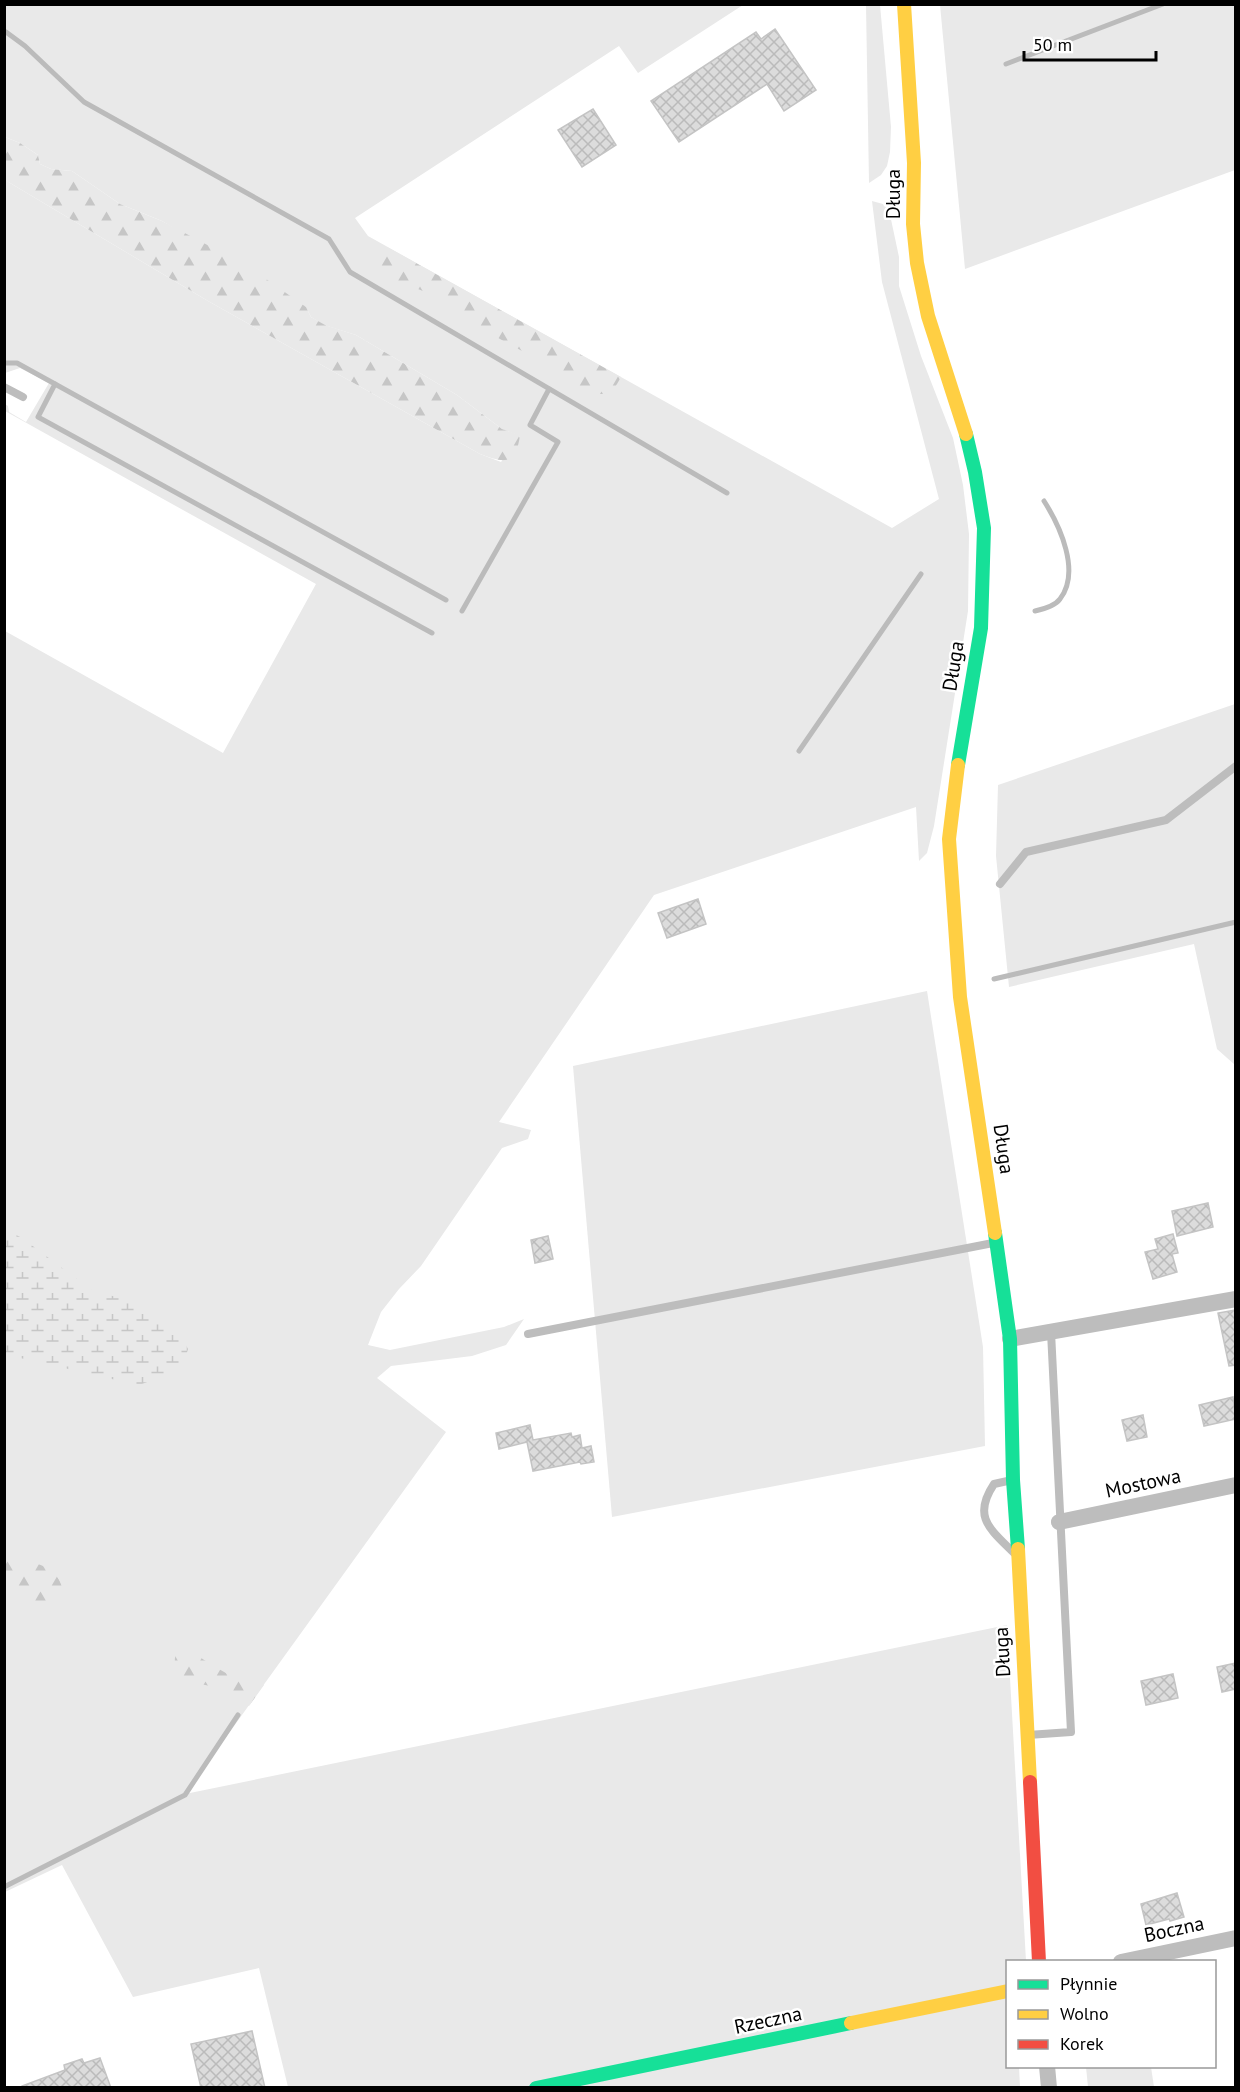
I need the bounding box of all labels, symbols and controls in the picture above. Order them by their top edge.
scale bar [1024,24,1156,62]
text: 50 m [1033,33,1072,56]
street label: Długa [880,169,906,219]
street label: Długa [936,639,970,693]
street label: Długa [988,1122,1020,1176]
street label: Mostowa [1103,1462,1183,1504]
street label: Długa [988,1626,1016,1678]
street label: Boczna [1142,1910,1206,1948]
legend [1006,1960,1216,2068]
text: Płynnie [1060,1972,1117,1995]
street label: Rzeczna [732,2000,804,2040]
text: Wolno [1060,2002,1109,2025]
text: Korek [1060,2032,1104,2055]

